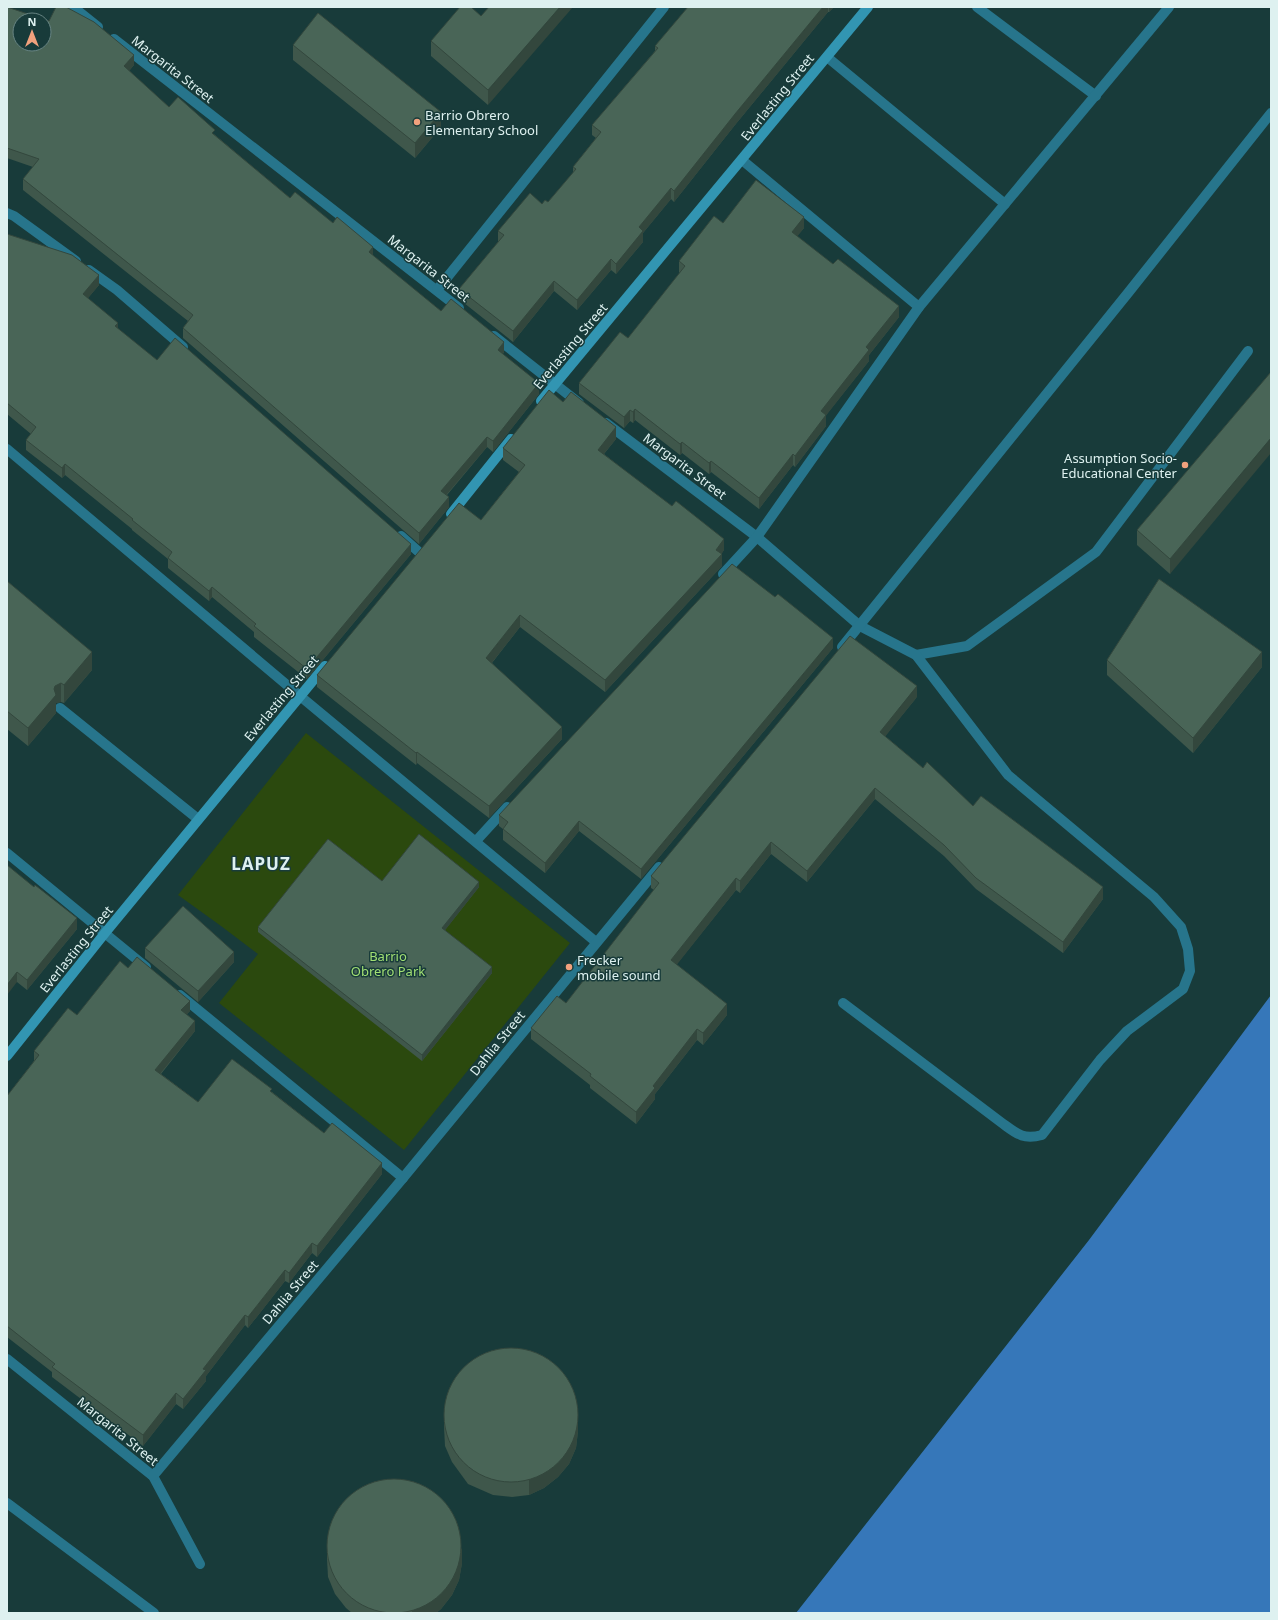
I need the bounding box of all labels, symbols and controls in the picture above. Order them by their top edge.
north arrow [12,12,52,52]
text: N [28,14,36,29]
street label: Margarita Street [128,31,218,107]
street label: Everlasting Street [736,49,818,144]
place label: Barrio Obrero Elementary School [425,106,538,139]
marker: Barrio Obrero Elementary School [412,117,422,127]
street label: Margarita Street [384,230,474,306]
street label: Everlasting Street [529,299,612,393]
street label: Margarita Street [640,429,731,503]
place label: Assumption Socio- Educational Center [1061,449,1178,482]
marker: Assumption Socio- Educational Center [1180,460,1190,470]
street label: Everlasting Street [240,651,323,745]
district label: LAPUZ [231,852,291,875]
street label: Everlasting Street [35,901,117,996]
park label: Barrio Obrero Park [351,947,425,980]
place label: Frecker mobile sound [577,951,661,984]
marker: Frecker mobile sound [564,962,574,972]
street label: Dahlia Street [465,1007,529,1079]
street label: Dahlia Street [258,1256,322,1328]
street label: Margarita Street [73,1393,163,1470]

